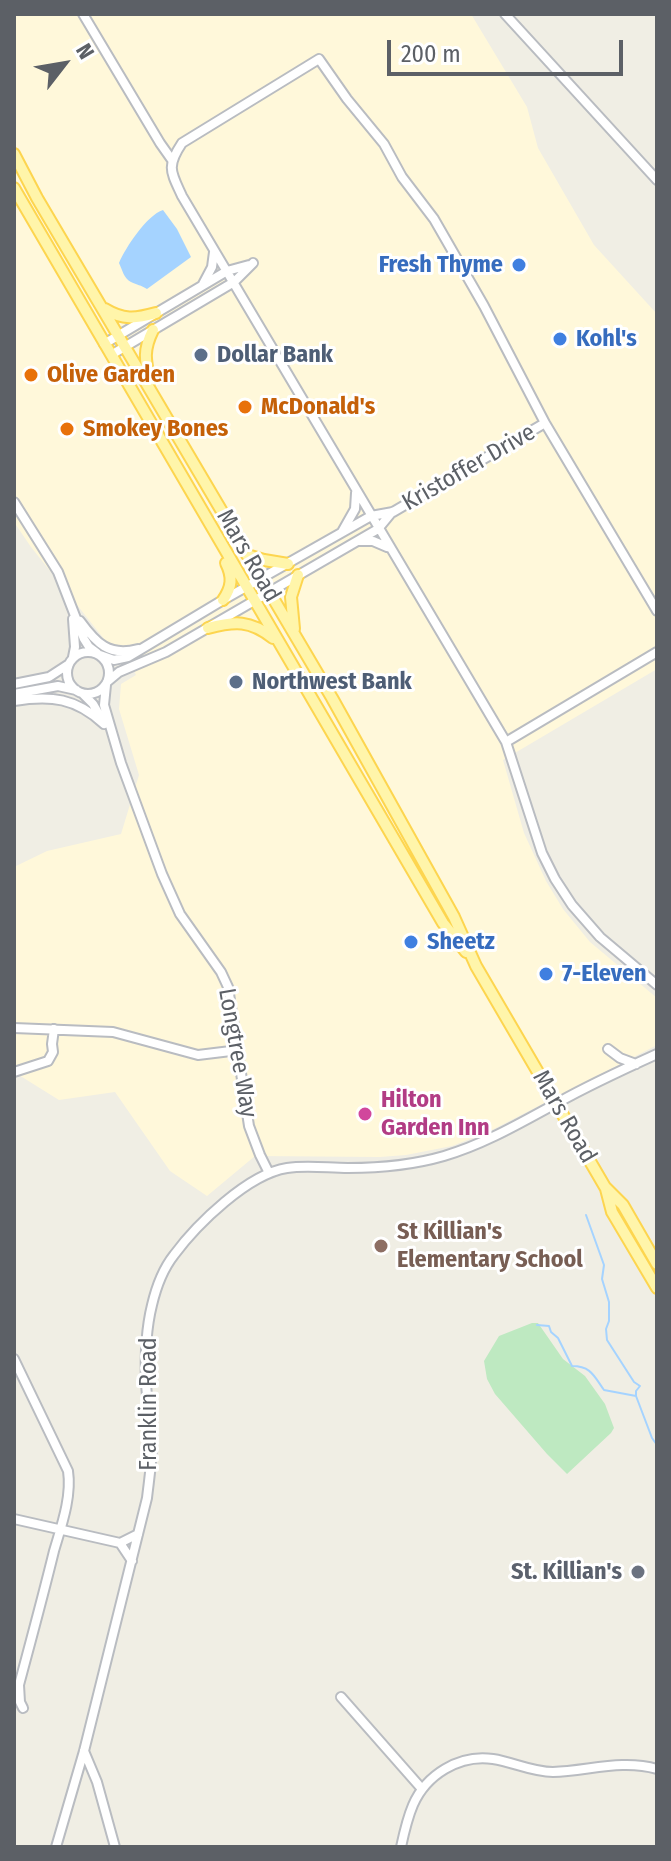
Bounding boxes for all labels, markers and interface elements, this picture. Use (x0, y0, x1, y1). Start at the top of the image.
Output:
north arrow (24, 24, 104, 104)
scale bar (391, 24, 627, 74)
text: N (70, 39, 100, 64)
text: 200 m (401, 40, 461, 68)
place label: Fresh Thyme (379, 251, 503, 279)
marker: Fresh Thyme (510, 256, 528, 274)
place label: Kohl's (576, 325, 637, 353)
marker: Kohl's (551, 330, 569, 348)
place label: Dollar Bank (217, 341, 333, 369)
marker: Dollar Bank (192, 346, 210, 364)
place label: Olive Garden (47, 361, 175, 389)
marker: Olive Garden (22, 366, 40, 384)
place label: McDonald's (261, 393, 375, 421)
marker: McDonald's (236, 398, 254, 416)
place label: Smokey Bones (83, 415, 228, 443)
street label: Kristoffer Drive (397, 418, 541, 518)
marker: Smokey Bones (58, 420, 76, 438)
street label: Mars Road (210, 504, 286, 608)
place label: Northwest Bank (252, 668, 412, 696)
marker: Northwest Bank (227, 673, 245, 691)
place label: Sheetz (427, 928, 495, 956)
marker: Sheetz (402, 933, 420, 951)
place label: 7-Eleven (562, 960, 647, 988)
marker: 7-Eleven (537, 965, 555, 983)
street label: Longtree Way (211, 986, 263, 1120)
street label: Mars Road (526, 1065, 602, 1169)
place label: Hilton Garden Inn (381, 1086, 490, 1142)
marker: Hilton Garden Inn (356, 1105, 374, 1123)
place label: St Killian's Elementary School (397, 1218, 583, 1274)
marker: St Killian's Elementary School (372, 1237, 390, 1255)
street label: Franklin Road (135, 1337, 163, 1471)
place label: St. Killian's (511, 1558, 622, 1586)
marker: St. Killian's (629, 1563, 647, 1581)

